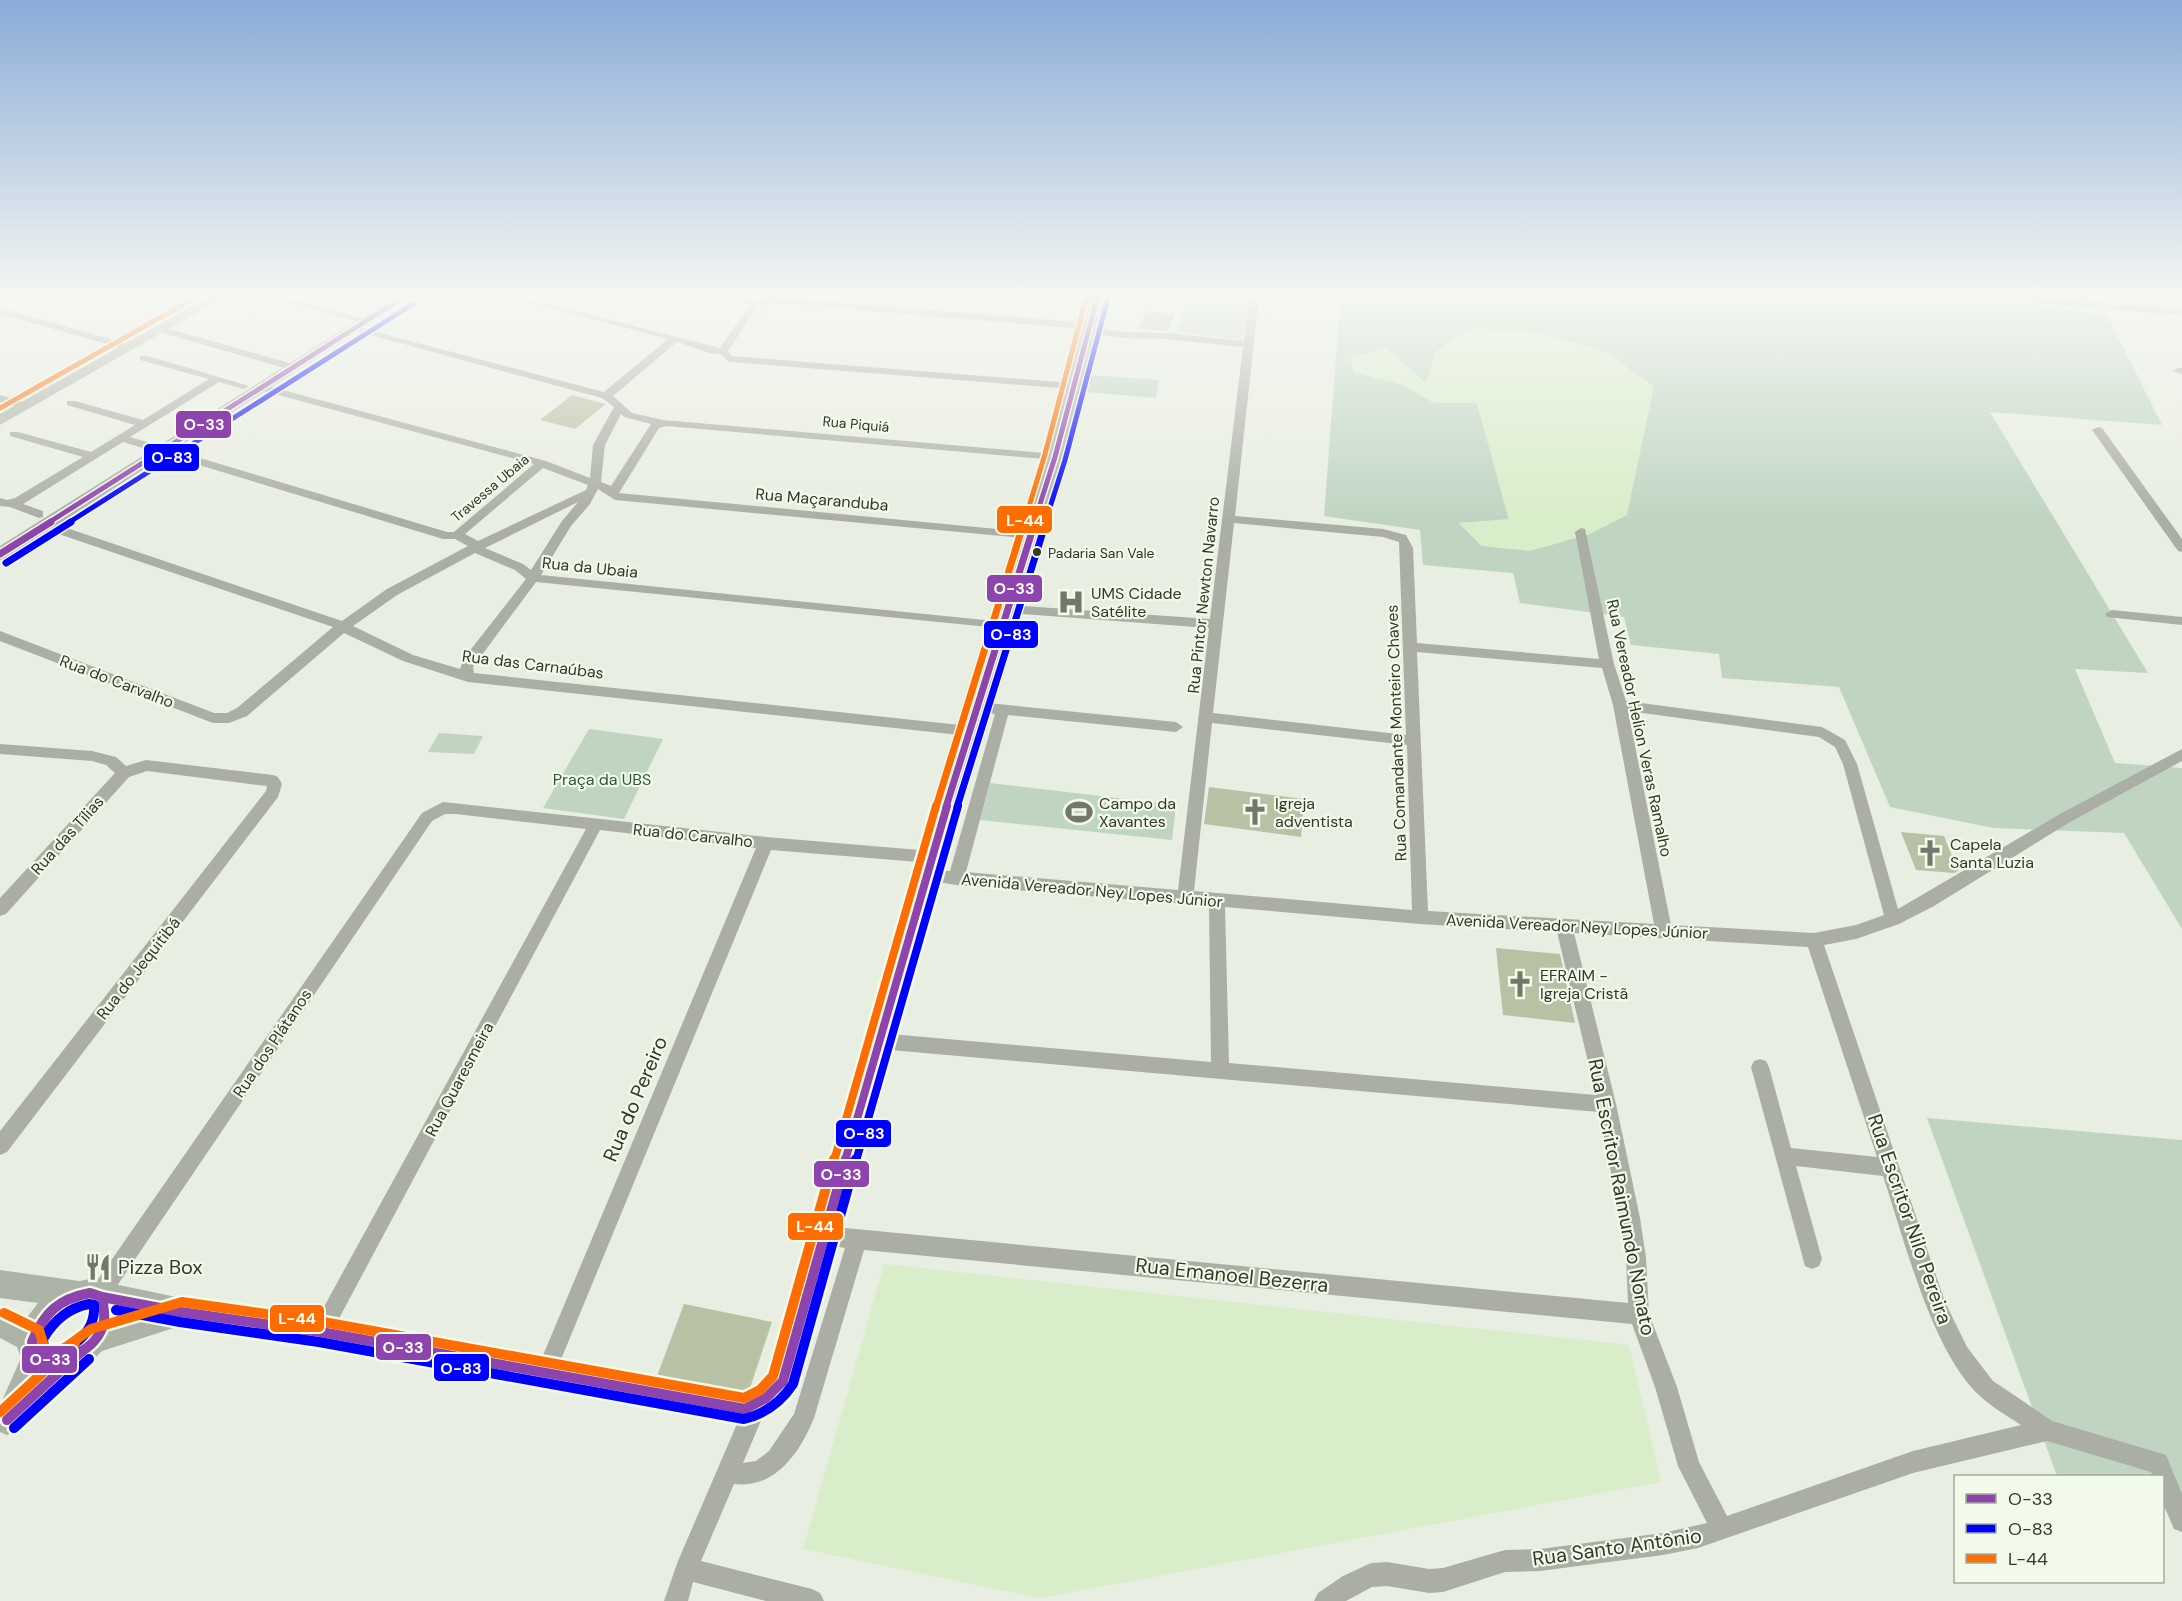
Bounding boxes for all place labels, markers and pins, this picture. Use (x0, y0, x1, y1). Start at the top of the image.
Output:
place label: Padaria San Vale (1048, 544, 1155, 562)
marker: Padaria San Vale (1031, 546, 1043, 558)
place label: UMS Cidade Satélite (1091, 583, 1182, 622)
hospital icon: UMS Cidade Satélite (1056, 587, 1086, 617)
place label: Campo da Xavantes (1099, 793, 1176, 832)
place label: Igreja adventista (1275, 793, 1353, 832)
sports icon: Campo da Xavantes (1064, 797, 1094, 827)
church icon: Igreja adventista (1240, 797, 1270, 827)
place label: Capela Santa Luzia (1950, 834, 2034, 873)
church icon: Capela Santa Luzia (1915, 838, 1945, 868)
place label: EFRAIM - Igreja Cristã (1540, 965, 1628, 1004)
church icon: EFRAIM - Igreja Cristã (1505, 969, 1535, 999)
restaurant icon: Pizza Box (83, 1252, 113, 1282)
place label: Pizza Box (118, 1254, 202, 1280)

